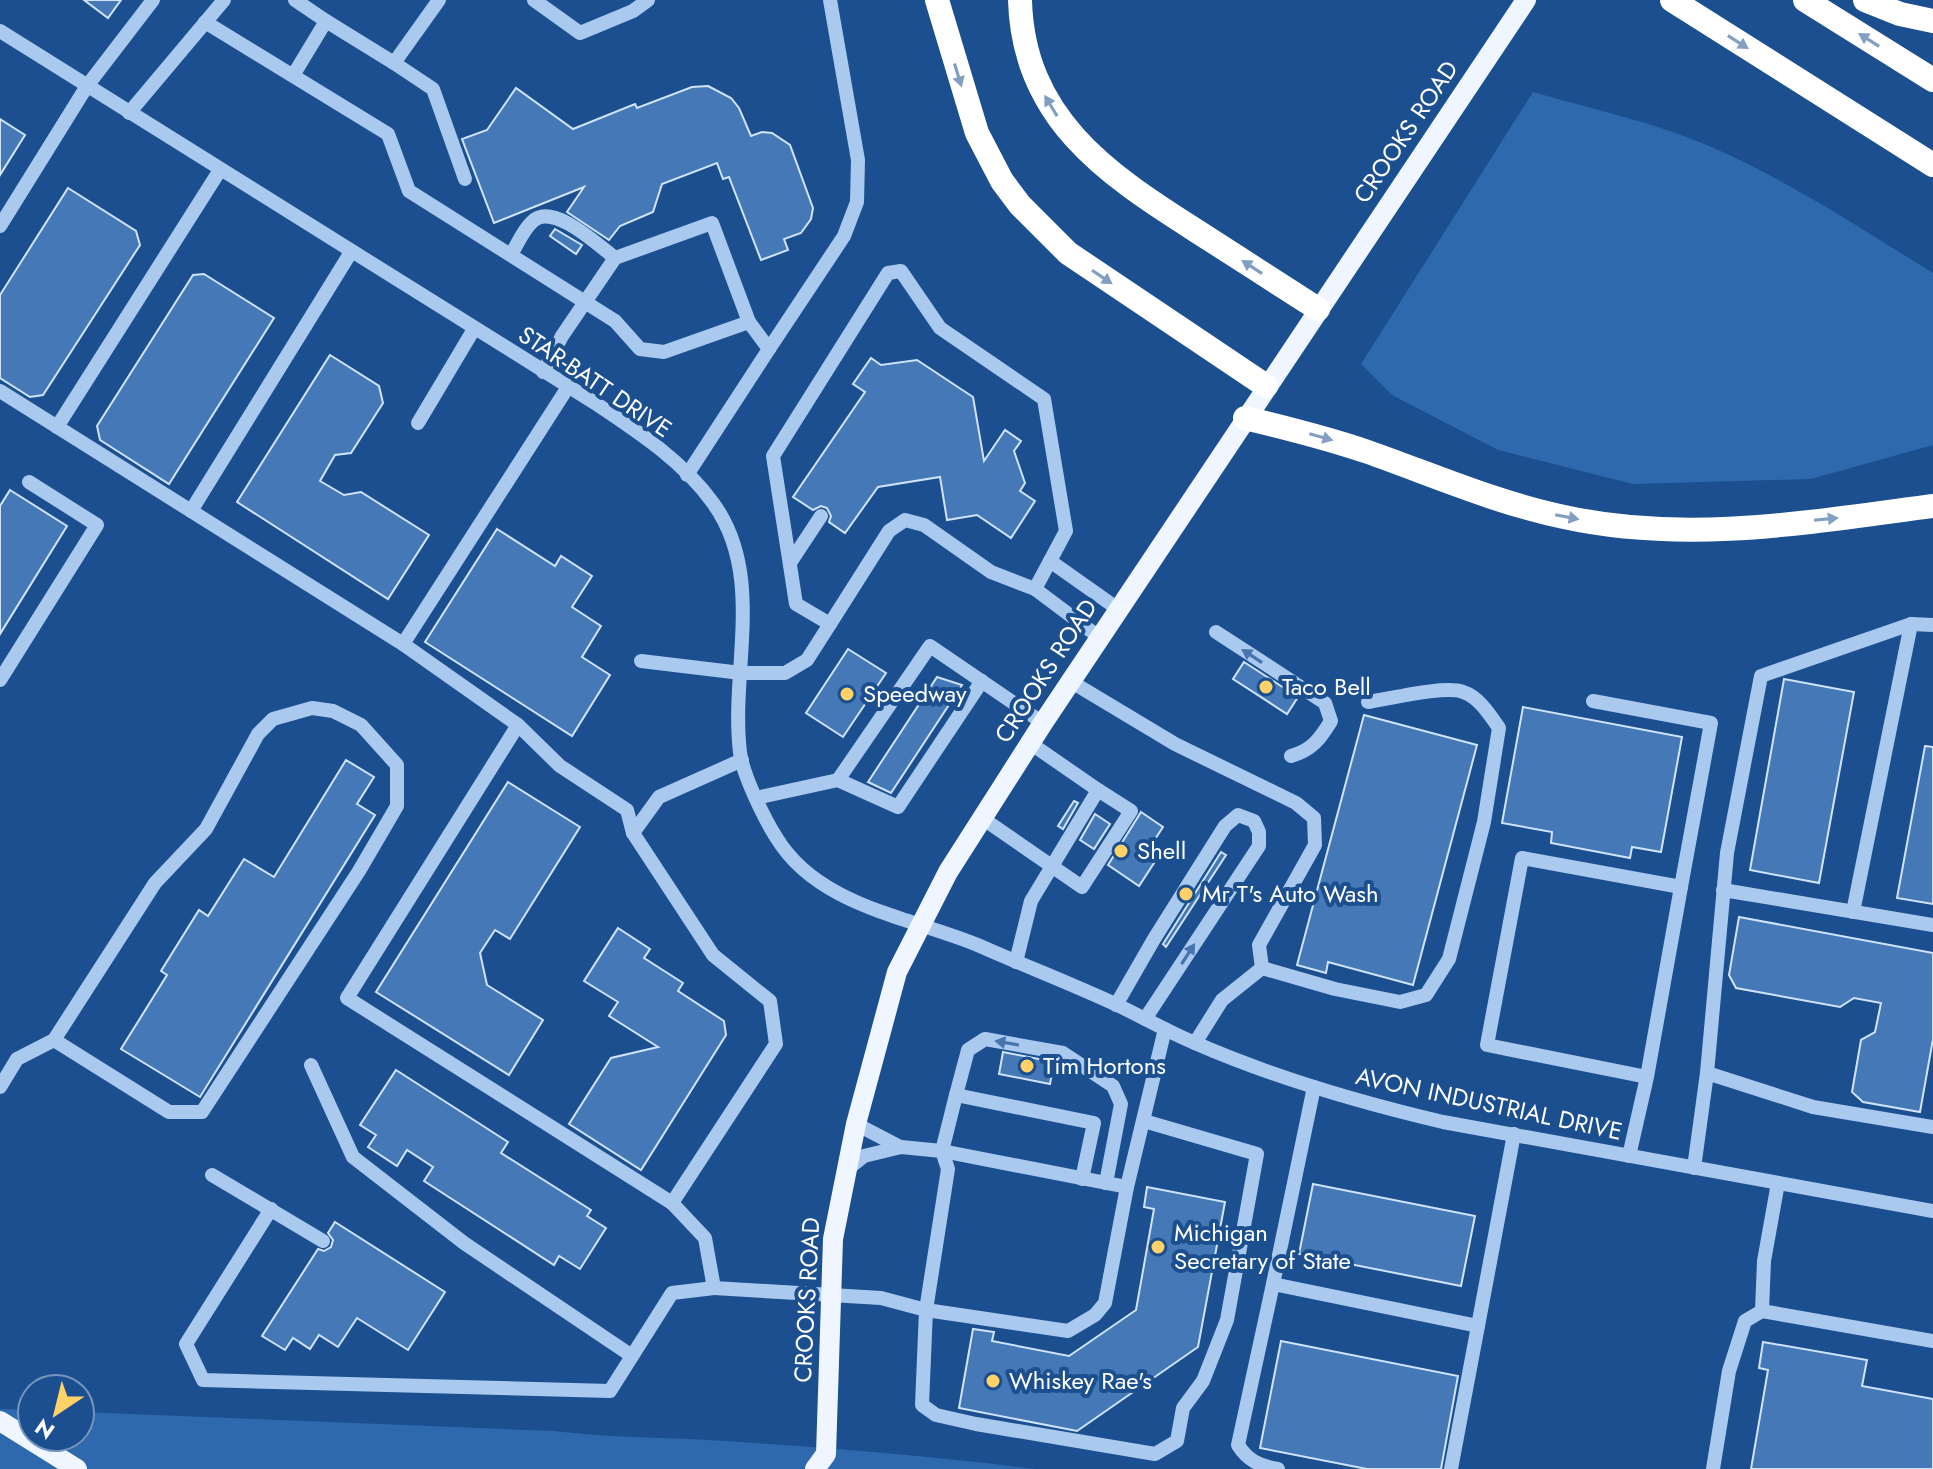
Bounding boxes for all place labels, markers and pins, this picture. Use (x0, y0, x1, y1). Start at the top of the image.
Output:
place label: Taco Bell (1282, 669, 1371, 704)
place label: Speedway (863, 676, 967, 711)
marker: Taco Bell (1257, 678, 1275, 696)
marker: Speedway (838, 685, 856, 703)
place label: Shell (1137, 833, 1186, 868)
marker: Shell (1112, 842, 1130, 860)
place label: Mr T's Auto Wash (1202, 876, 1379, 911)
marker: Mr T's Auto Wash (1177, 885, 1195, 903)
place label: Tim Hortons (1043, 1048, 1166, 1083)
marker: Tim Hortons (1018, 1057, 1036, 1075)
place label: Michigan Secretary of State (1174, 1215, 1351, 1278)
marker: Michigan Secretary of State (1149, 1238, 1167, 1256)
place label: Whiskey Rae's (1009, 1363, 1152, 1398)
marker: Whiskey Rae's (984, 1372, 1002, 1390)

